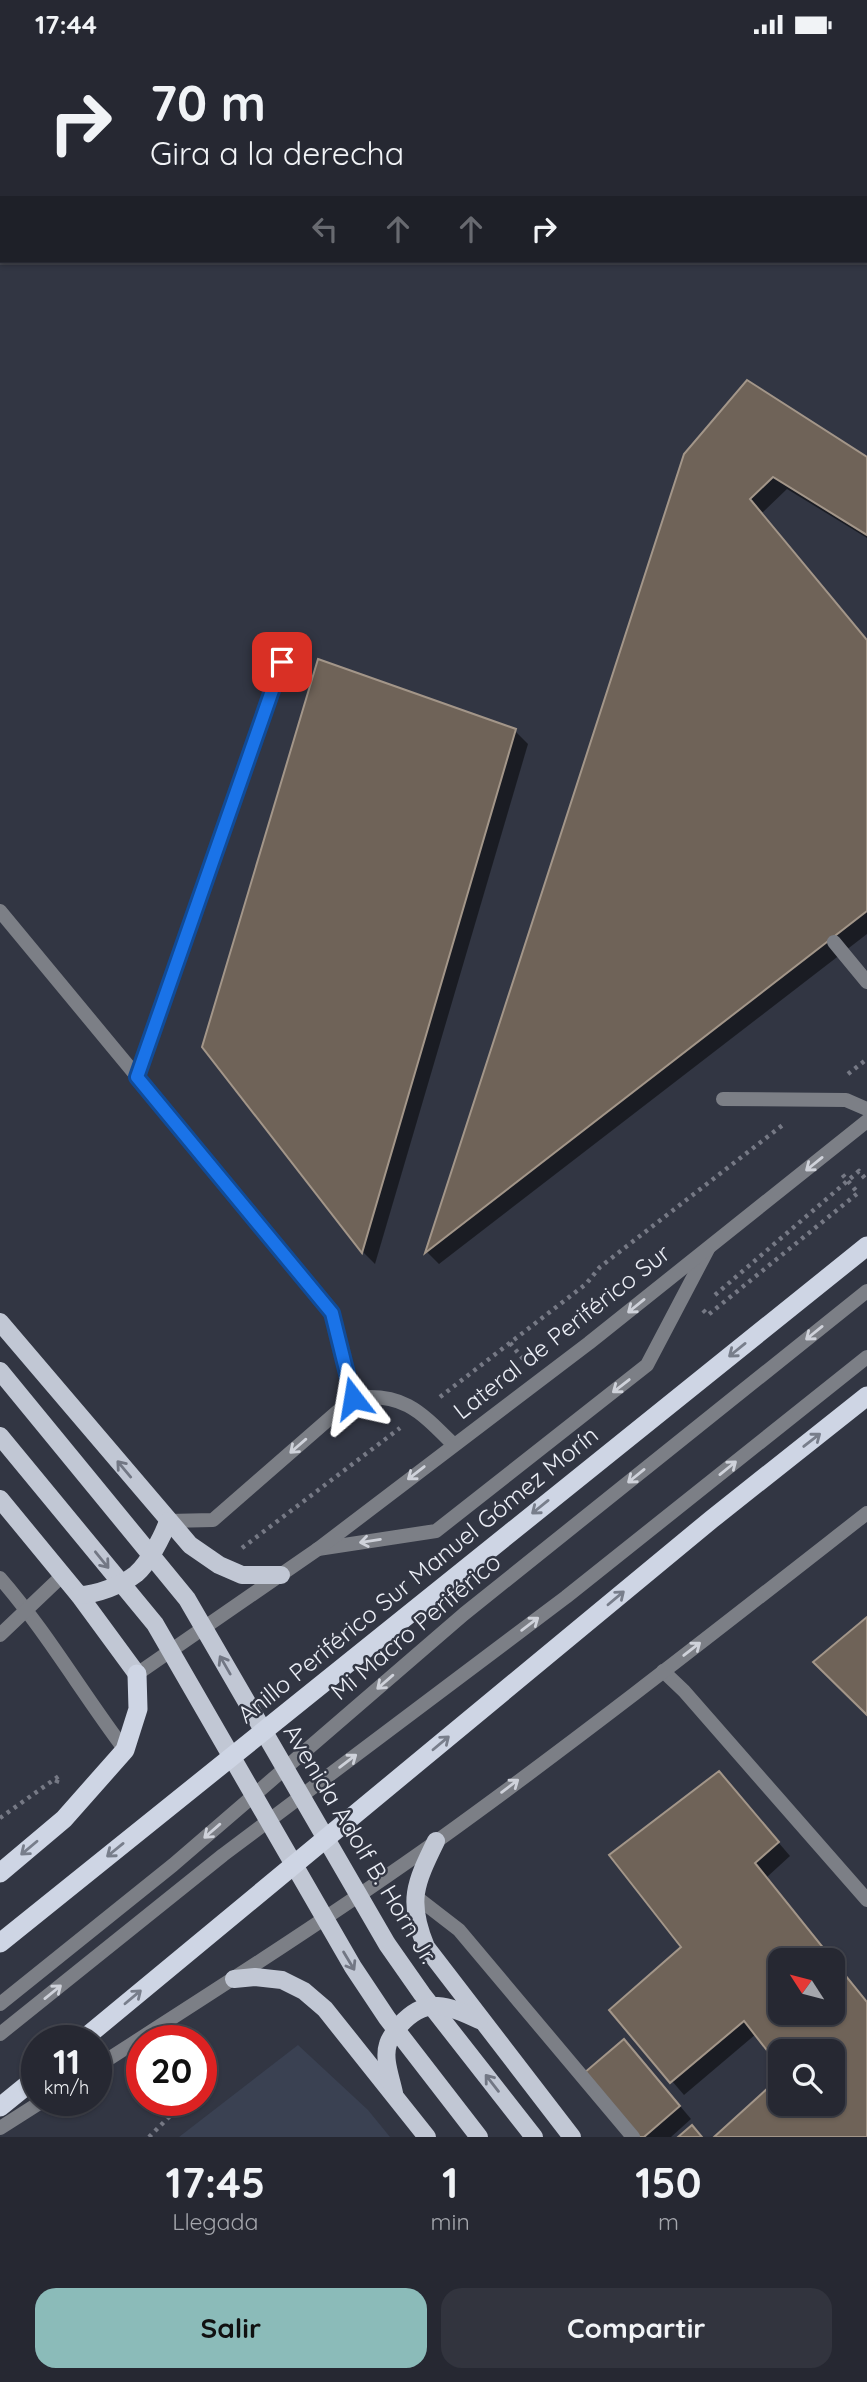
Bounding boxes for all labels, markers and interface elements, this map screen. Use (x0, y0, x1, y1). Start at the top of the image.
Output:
text: 17:44 (35, 8, 97, 41)
text: 70 m (150, 72, 266, 133)
icon: right (35, 77, 126, 168)
text: Gira a la derecha (150, 133, 404, 173)
icon: left (306, 210, 344, 248)
icon: ahead (379, 210, 417, 248)
icon: ahead (452, 210, 490, 248)
icon: right (525, 210, 563, 248)
pin (252, 632, 312, 692)
icon: arrive (263, 643, 301, 681)
one-way arrow (805, 1156, 823, 1171)
street label: Lateral de Periférico Sur (447, 1237, 676, 1425)
one-way arrow (628, 1298, 646, 1313)
one-way arrow (805, 1326, 823, 1341)
one-way arrow (728, 1342, 747, 1357)
position arrow (316, 1361, 390, 1435)
one-way arrow (612, 1378, 630, 1393)
street label: Anillo Periférico Sur Manuel Gómez Morín (231, 1419, 604, 1729)
one-way arrow (803, 1432, 821, 1447)
one-way arrow (289, 1438, 307, 1454)
one-way arrow (116, 1460, 132, 1478)
one-way arrow (718, 1460, 736, 1476)
one-way arrow (407, 1466, 426, 1481)
one-way arrow (628, 1468, 646, 1483)
one-way arrow (531, 1499, 549, 1514)
one-way arrow (359, 1534, 382, 1547)
street label: Mi Macro Periférico (324, 1546, 506, 1706)
one-way arrow (94, 1550, 109, 1568)
one-way arrow (607, 1590, 625, 1606)
one-way arrow (520, 1617, 539, 1632)
one-way arrow (683, 1641, 701, 1656)
one-way arrow (218, 1655, 231, 1676)
one-way arrow (376, 1674, 394, 1690)
street label: Avenida Adolf B. Horn Jr. (278, 1718, 444, 1969)
one-way arrow (431, 1735, 449, 1751)
one-way arrow (338, 1754, 357, 1768)
one-way arrow (501, 1778, 519, 1793)
one-way arrow (204, 1823, 222, 1839)
one-way arrow (21, 1840, 39, 1856)
one-way arrow (106, 1842, 125, 1857)
north arrow (768, 1948, 845, 2025)
map controls (768, 1948, 845, 2116)
one-way arrow (343, 1950, 357, 1970)
one-way arrow (44, 1984, 62, 1999)
one-way arrow (124, 1989, 142, 2005)
speed limit sign: 20 (126, 2025, 217, 2116)
text: 11 (53, 2039, 80, 2083)
button: search (768, 2039, 845, 2116)
one-way arrow (484, 2075, 499, 2093)
text: km/h (44, 2076, 89, 2099)
text: 17:45 (165, 2156, 265, 2209)
text: 1 (442, 2156, 458, 2209)
text: 150 (635, 2156, 702, 2209)
text: Llegada (172, 2207, 258, 2236)
text: min (431, 2207, 470, 2236)
text: m (658, 2207, 679, 2236)
button: Salir (35, 2288, 427, 2368)
button: Compartir (441, 2288, 832, 2368)

